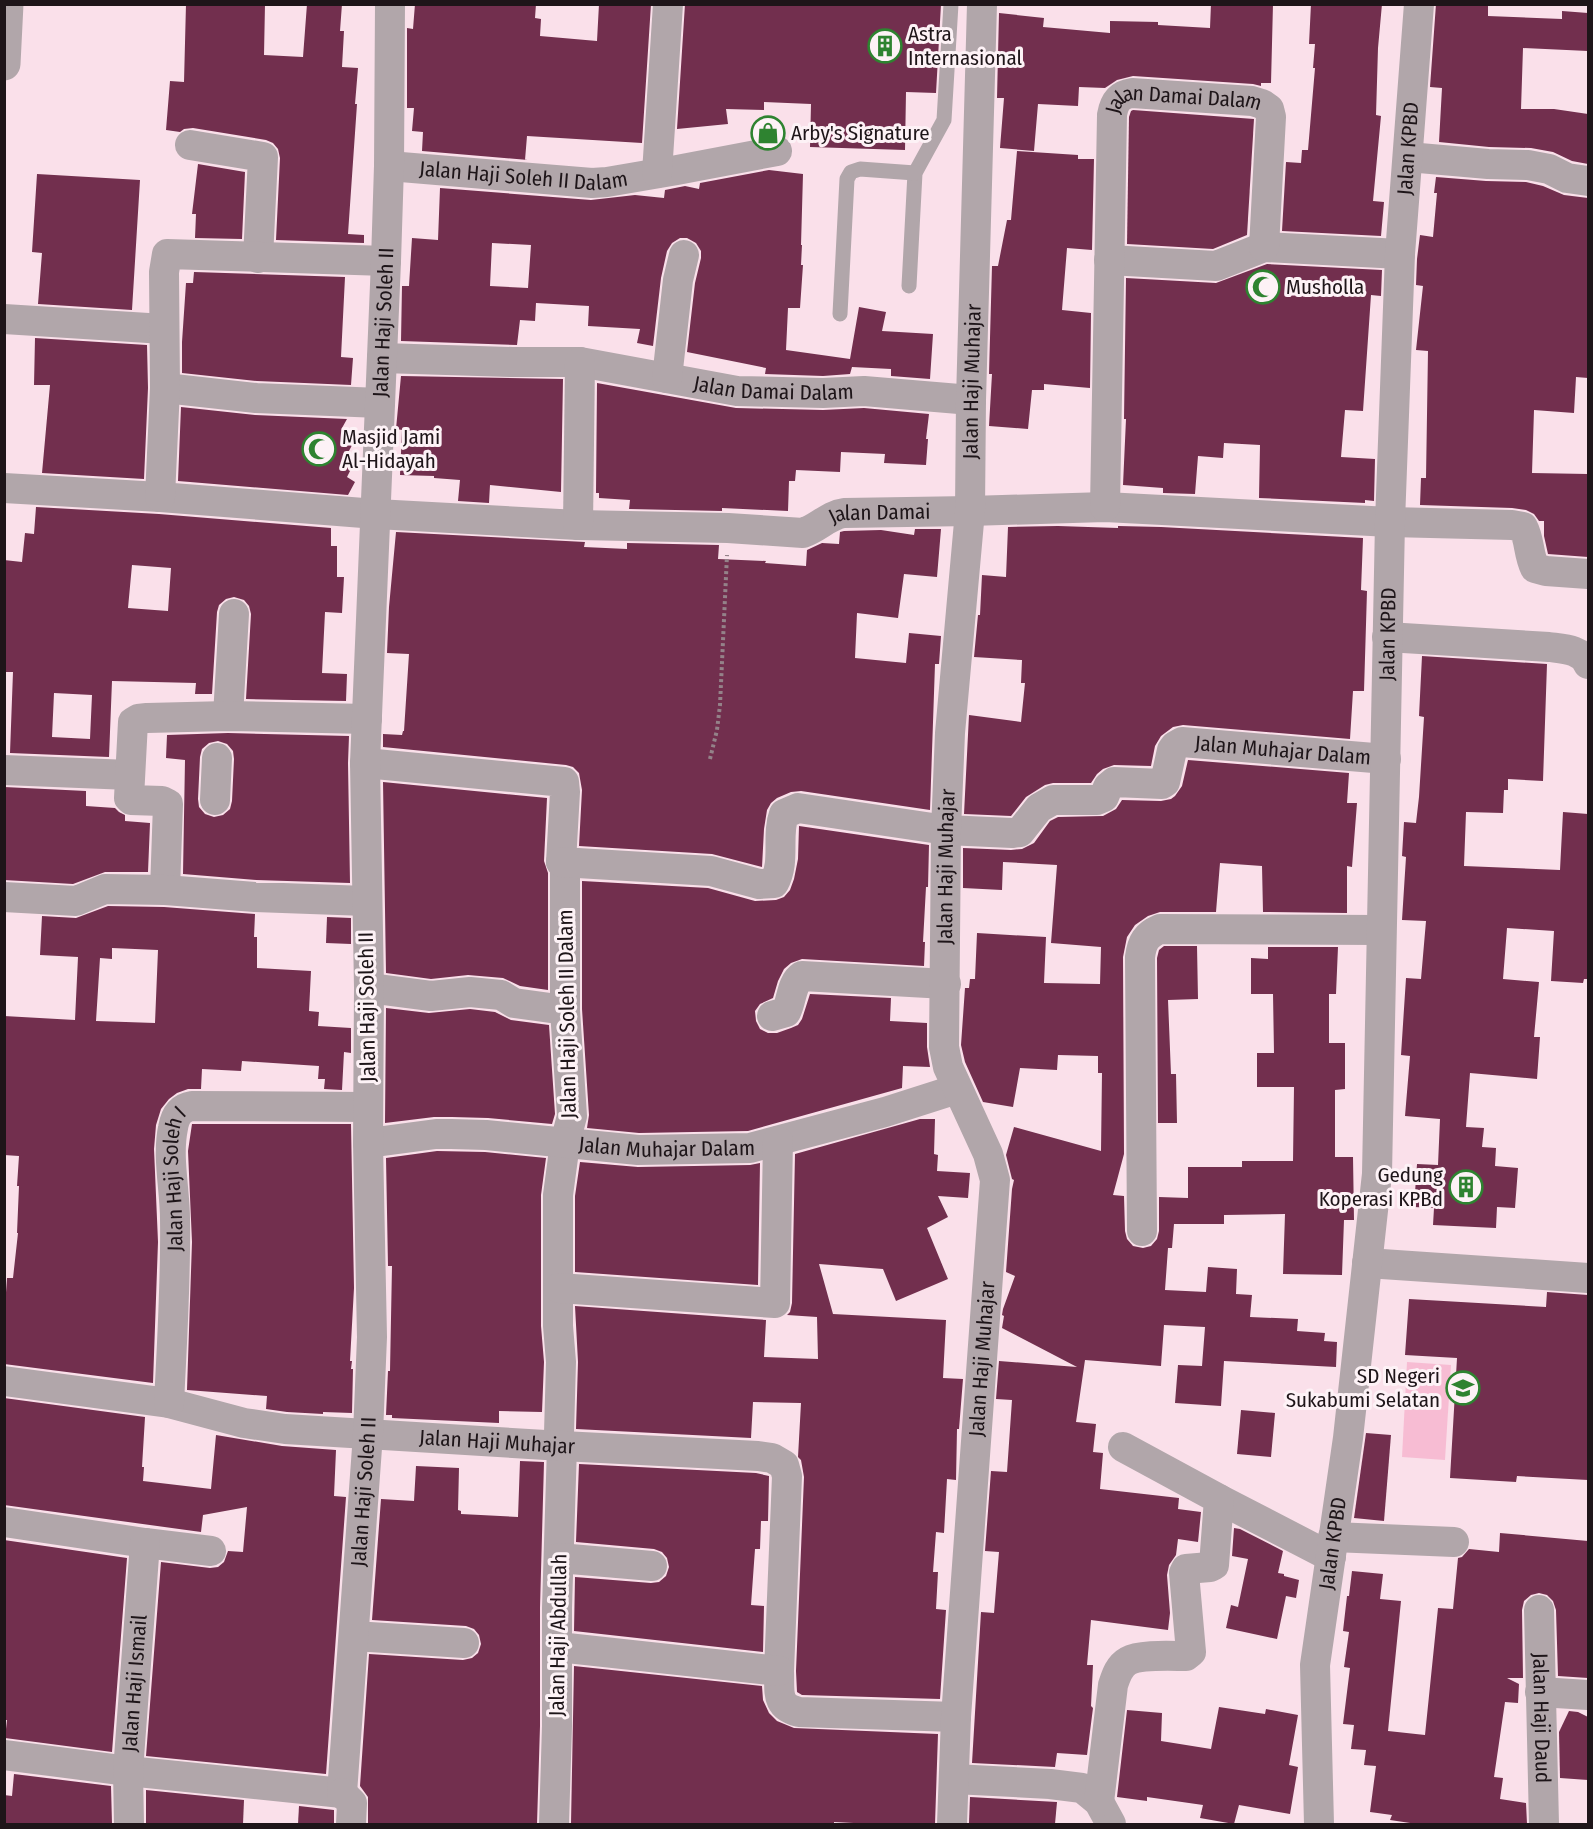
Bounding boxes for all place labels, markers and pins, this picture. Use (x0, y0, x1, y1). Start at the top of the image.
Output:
place label: Astra Internasional (908, 21, 1022, 71)
building icon: Astra Internasional (867, 28, 903, 64)
shop icon: Arby's Signature (750, 115, 786, 151)
place label: Arby's Signature (791, 120, 930, 146)
mosque icon: Musholla (1245, 269, 1281, 305)
place label: Musholla (1286, 274, 1364, 300)
place label: Masjid Jami Al-Hidayah (342, 424, 440, 474)
mosque icon: Masjid Jami Al-Hidayah (301, 431, 337, 467)
place label: Gedung Koperasi KPBd (1319, 1162, 1443, 1212)
building icon: Gedung Koperasi KPBd (1448, 1169, 1484, 1205)
place label: SD Negeri Sukabumi Selatan (1286, 1363, 1440, 1413)
school or university icon: SD Negeri Sukabumi Selatan (1445, 1370, 1481, 1406)

